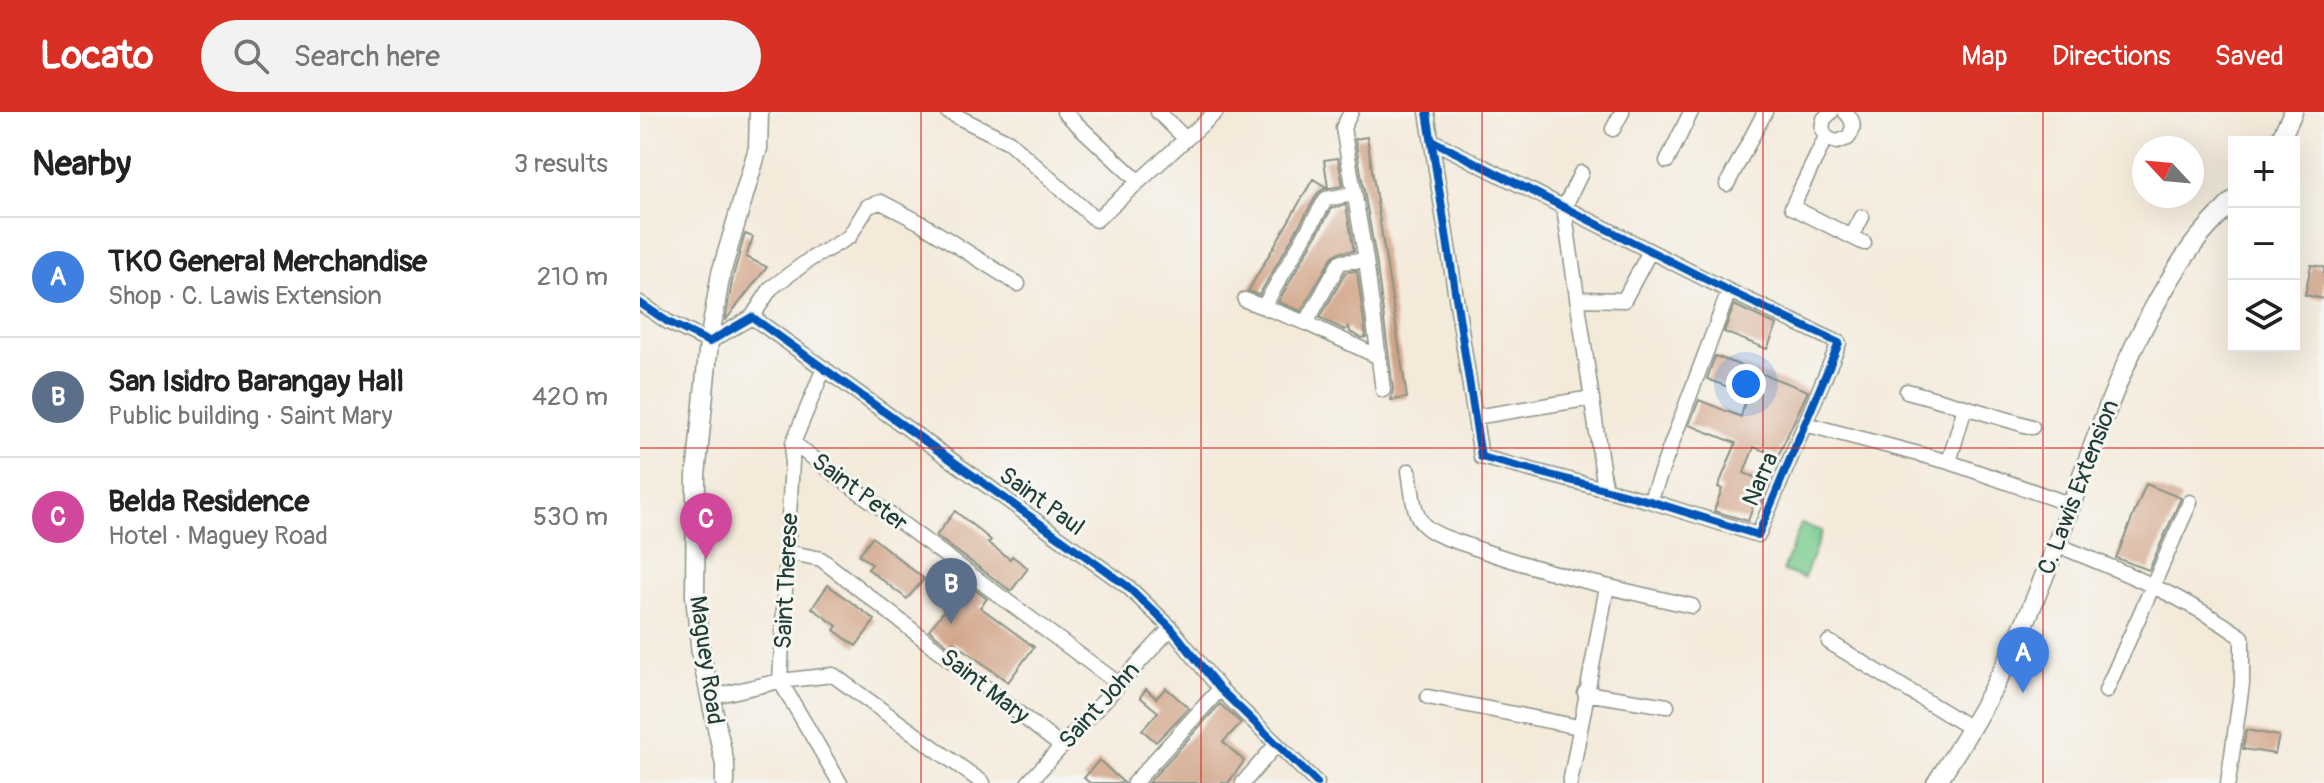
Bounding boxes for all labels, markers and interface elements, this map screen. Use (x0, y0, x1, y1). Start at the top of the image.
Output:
search box (201, 20, 761, 92)
text: Locato (40, 32, 153, 80)
icon: search (229, 34, 273, 78)
text: Search here (293, 38, 440, 75)
text: Map (1961, 39, 2008, 74)
text: Directions (2052, 39, 2171, 74)
text: Saved (2215, 39, 2284, 74)
north arrow (2132, 136, 2204, 208)
map controls (2228, 136, 2300, 352)
button: + (2228, 136, 2300, 208)
text: Nearby (32, 143, 131, 186)
text: 3 results (514, 148, 608, 180)
button: − (2228, 208, 2300, 280)
text: TKO General Merchandise (108, 243, 427, 280)
text: A (50, 261, 66, 293)
text: 210 m (537, 261, 608, 293)
text: Shop · C. Lawis Extension (108, 280, 382, 312)
button: layers (2228, 280, 2300, 352)
text: San Isidro Barangay Hall (108, 363, 404, 400)
your location (1726, 364, 1766, 404)
text: B (51, 381, 65, 413)
text: 420 m (532, 381, 608, 413)
street label: C. Lawis Extension (2032, 396, 2125, 579)
text: Public building · Saint Mary (108, 400, 393, 432)
street label: Saint Peter (806, 447, 914, 538)
street label: Narra (1736, 448, 1785, 510)
street label: Saint Paul (993, 461, 1090, 542)
text: Belda Residence (108, 483, 309, 520)
pin: C (680, 493, 732, 559)
text: C (50, 501, 66, 533)
text: 530 m (533, 501, 608, 533)
street label: Saint Therese (768, 512, 805, 650)
text: Hotel · Maguey Road (108, 520, 328, 552)
pin: B (925, 558, 977, 624)
street label: Maguey Road (683, 594, 730, 726)
pin: A (1997, 627, 2049, 693)
street label: Saint Mary (935, 643, 1035, 730)
street label: Saint John (1053, 656, 1146, 755)

